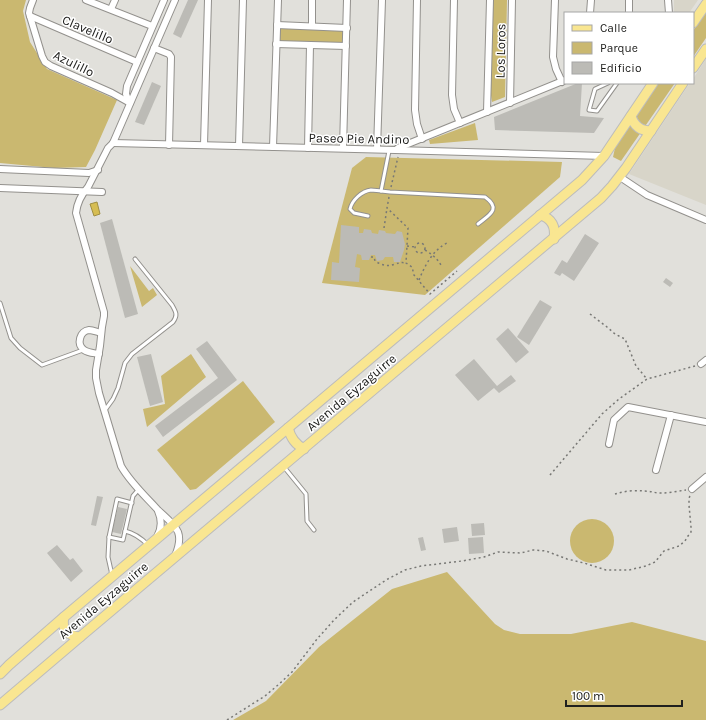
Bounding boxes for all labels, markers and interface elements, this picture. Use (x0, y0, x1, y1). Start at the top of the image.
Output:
street label: Clavelillo (60, 12, 116, 47)
legend (564, 12, 694, 84)
text: Calle (600, 21, 627, 35)
street label: Los Loros (493, 23, 508, 79)
text: Parque (600, 41, 638, 55)
street label: Azulillo (51, 47, 97, 80)
text: Edificio (600, 61, 641, 75)
street label: Paseo Pie Andino (309, 130, 409, 147)
street label: Avenida Eyzaguirre (304, 350, 399, 434)
street label: Avenida Eyzaguirre (56, 558, 151, 642)
scale bar (566, 682, 682, 708)
text: 100 m (572, 689, 604, 703)

